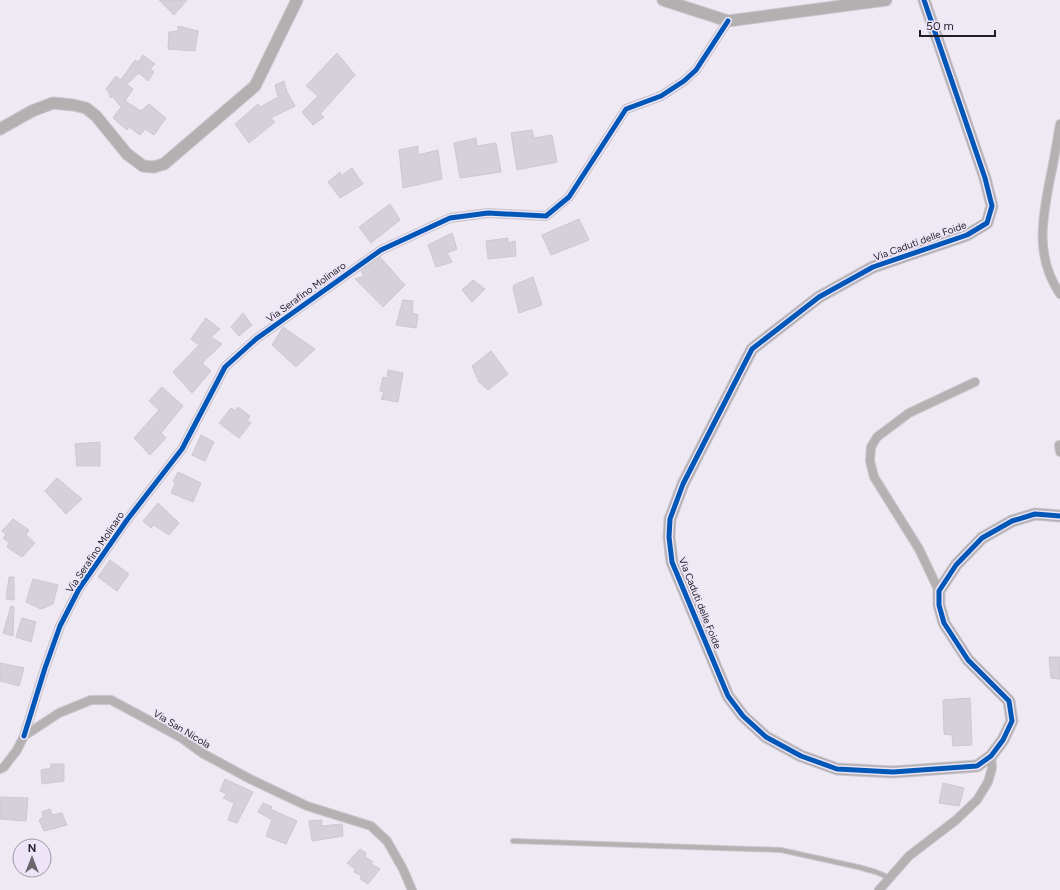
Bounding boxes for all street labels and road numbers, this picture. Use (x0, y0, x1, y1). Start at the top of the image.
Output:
street label: Via Caduti delle Foide (872, 218, 969, 264)
street label: Via Serafino Molinaro (264, 259, 349, 325)
street label: Via Serafino Molinaro (63, 509, 127, 595)
street label: Via Caduti delle Foide (676, 555, 725, 651)
street label: Via San Nicola (151, 707, 213, 751)

